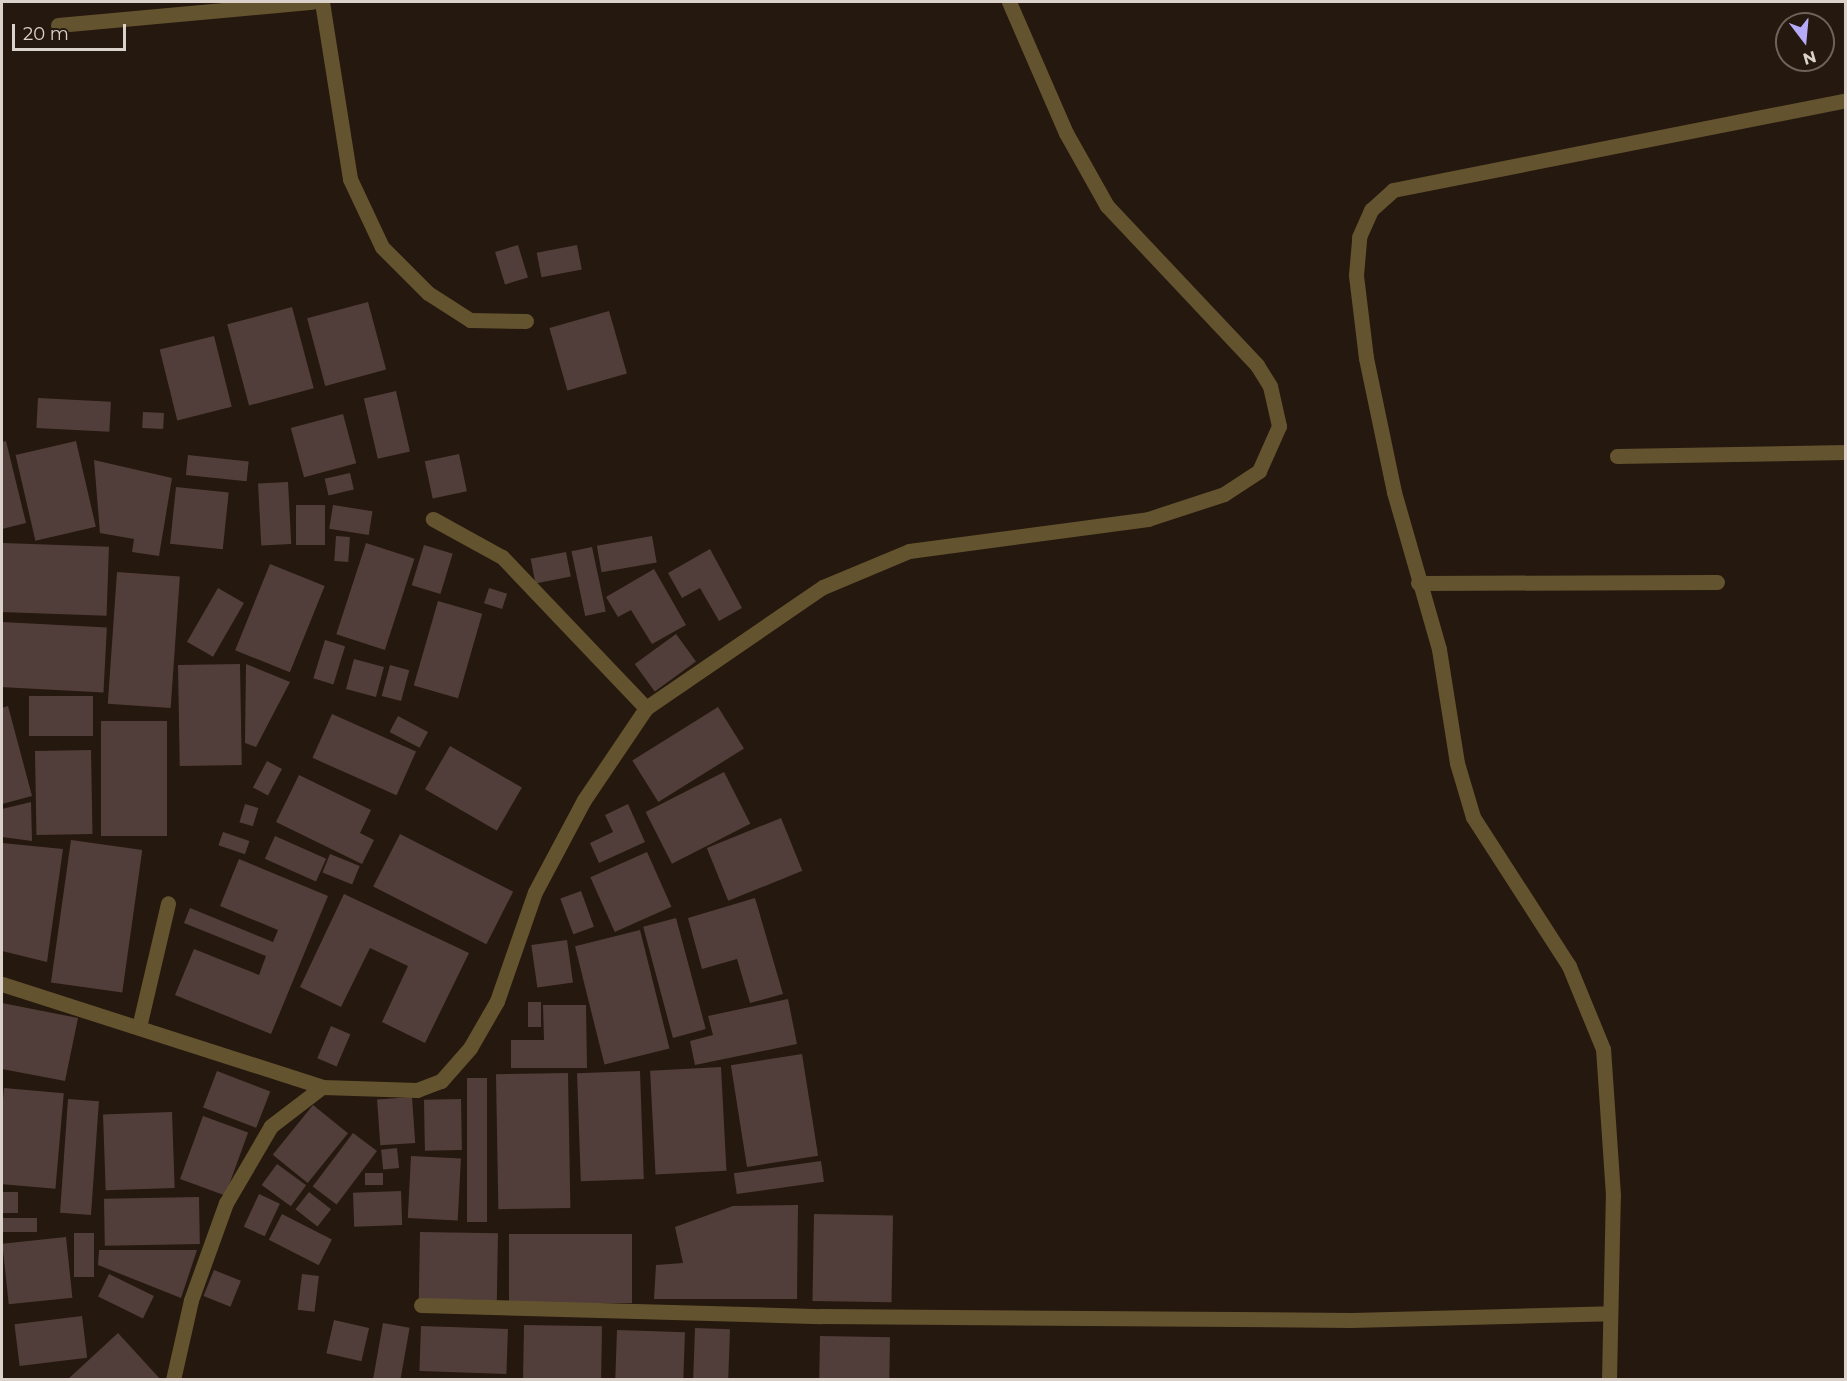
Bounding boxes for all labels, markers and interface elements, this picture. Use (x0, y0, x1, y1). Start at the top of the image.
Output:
scale bar (15, 12, 129, 50)
north arrow (1775, 12, 1835, 72)
text: 20 m (23, 23, 69, 45)
text: N (1801, 47, 1818, 69)

